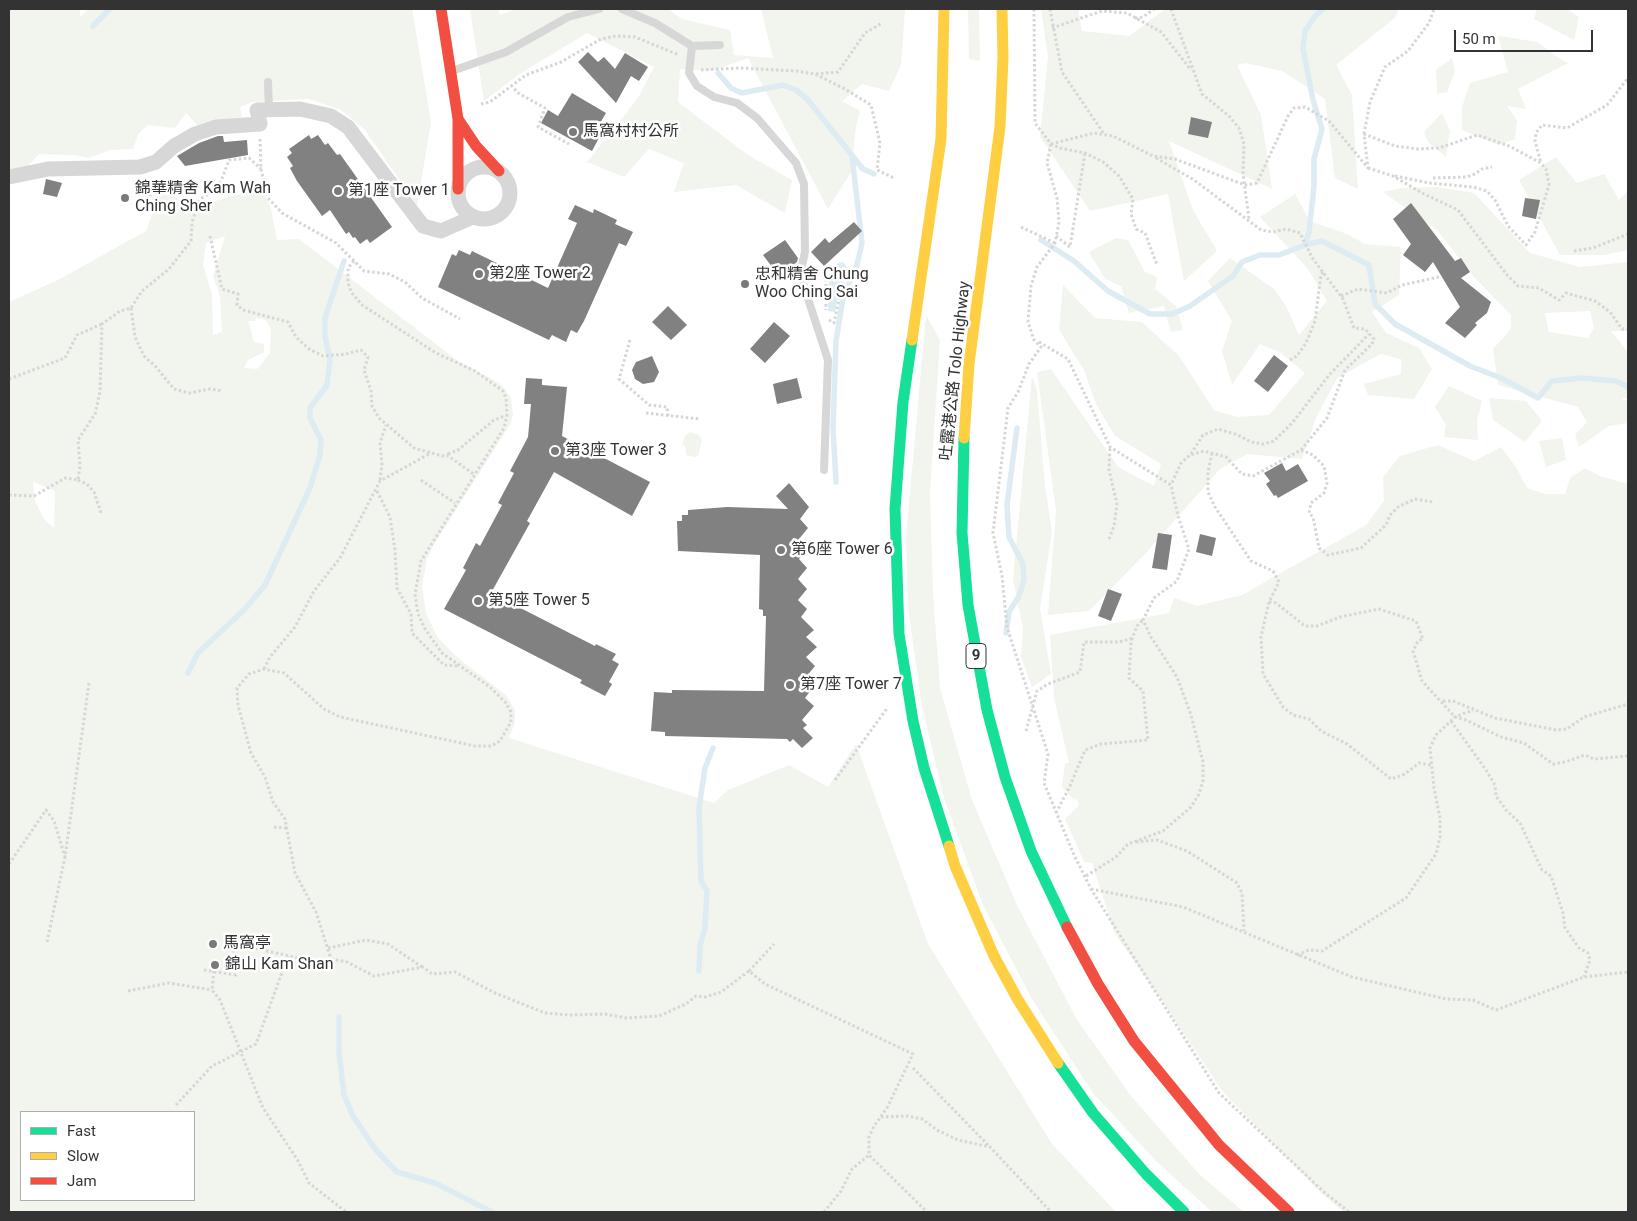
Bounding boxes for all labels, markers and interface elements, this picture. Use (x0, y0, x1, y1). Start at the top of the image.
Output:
scale bar (1457, 20, 1596, 52)
text: 50 m (1462, 30, 1496, 48)
place label: 馬窩村村公所 (583, 122, 679, 142)
marker: 馬窩村村公所 (567, 126, 579, 138)
place label: 錦華精舍 Kam Wah Ching Sher (135, 179, 271, 217)
place label: 第1座 Tower 1 (348, 181, 450, 201)
marker: 第1座 Tower 1 (332, 185, 344, 197)
marker: 錦華精舍 Kam Wah Ching Sher (119, 192, 131, 204)
place label: 第2座 Tower 2 (489, 264, 591, 284)
place label: 忠和精舍 Chung Woo Ching Sai (755, 265, 869, 303)
marker: 第2座 Tower 2 (473, 268, 485, 280)
marker: 忠和精舍 Chung Woo Ching Sai (739, 278, 751, 290)
street label: 吐露港公路 Tolo Highway (937, 280, 975, 462)
place label: 第3座 Tower 3 (565, 441, 667, 461)
marker: 第3座 Tower 3 (549, 445, 561, 457)
place label: 第6座 Tower 6 (791, 540, 893, 560)
marker: 第6座 Tower 6 (775, 544, 787, 556)
place label: 第5座 Tower 5 (488, 591, 590, 611)
marker: 第5座 Tower 5 (472, 595, 484, 607)
road number: 9 (966, 644, 986, 668)
place label: 第7座 Tower 7 (800, 675, 902, 695)
marker: 第7座 Tower 7 (784, 679, 796, 691)
place label: 馬窩亭 (223, 934, 271, 954)
marker: 馬窩亭 (207, 938, 219, 950)
place label: 錦山 Kam Shan (225, 955, 334, 975)
marker: 錦山 Kam Shan (209, 959, 221, 971)
legend (20, 1111, 195, 1201)
text: Fast (67, 1122, 96, 1140)
text: Slow (67, 1147, 99, 1165)
text: Jam (67, 1172, 97, 1190)

